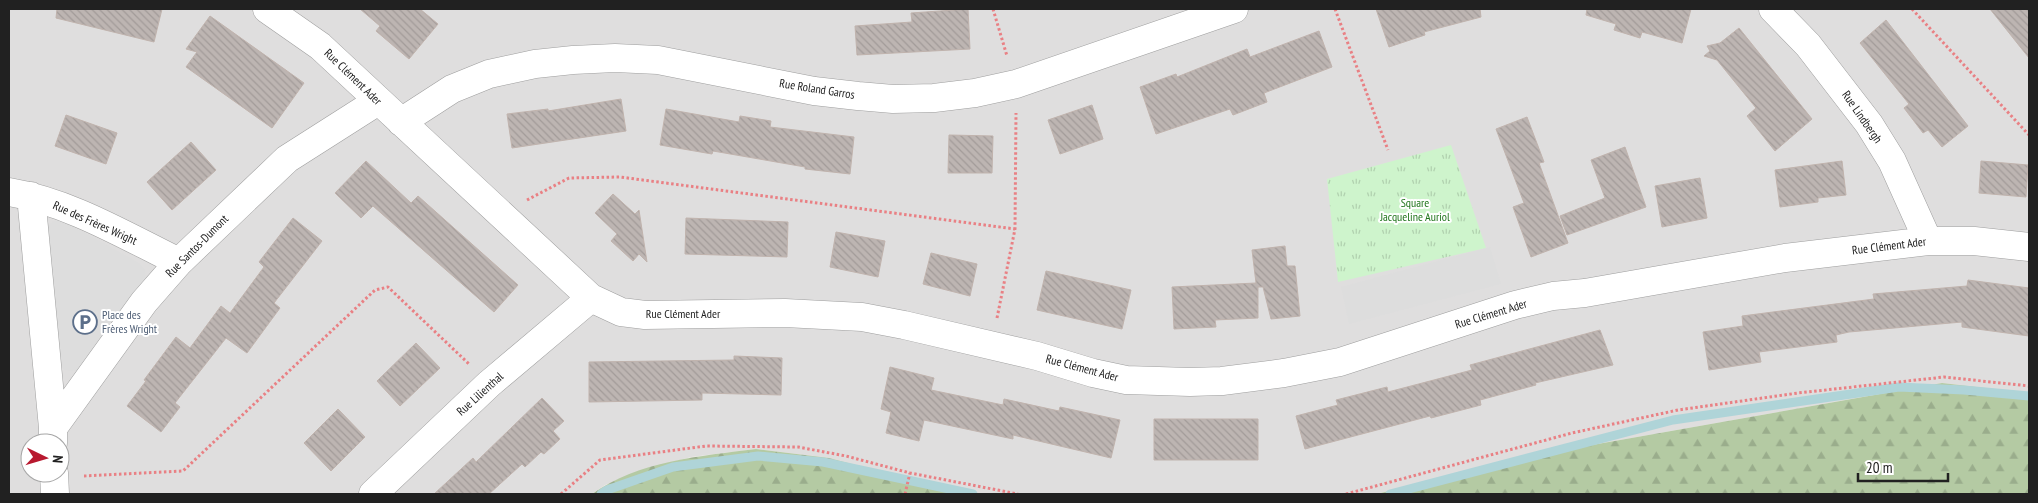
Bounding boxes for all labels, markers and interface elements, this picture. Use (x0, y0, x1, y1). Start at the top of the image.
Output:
street label: Rue Clément Ader (321, 45, 386, 108)
street label: Rue Roland Garros (778, 75, 856, 102)
street label: Rue Lindbergh (1839, 88, 1886, 146)
park label: Square Jacqueline Auriol (1379, 195, 1450, 224)
street label: Rue des Frères Wright (51, 197, 140, 248)
street label: Rue Santos-Dumont (162, 211, 232, 280)
street label: Rue Clément Ader (1851, 233, 1927, 257)
street label: Rue Clément Ader (1453, 295, 1529, 332)
street label: Rue Clément Ader (646, 306, 721, 321)
place label: Place des Frères Wright (102, 307, 158, 336)
parking icon: Place des Frères Wright (72, 309, 98, 335)
street label: Rue Clément Ader (1044, 351, 1121, 385)
street label: Rue Lilienthal (453, 369, 506, 419)
north arrow (20, 433, 70, 483)
scale bar (1858, 450, 1948, 482)
text: N (49, 455, 67, 464)
text: 20 m (1866, 458, 1892, 477)

